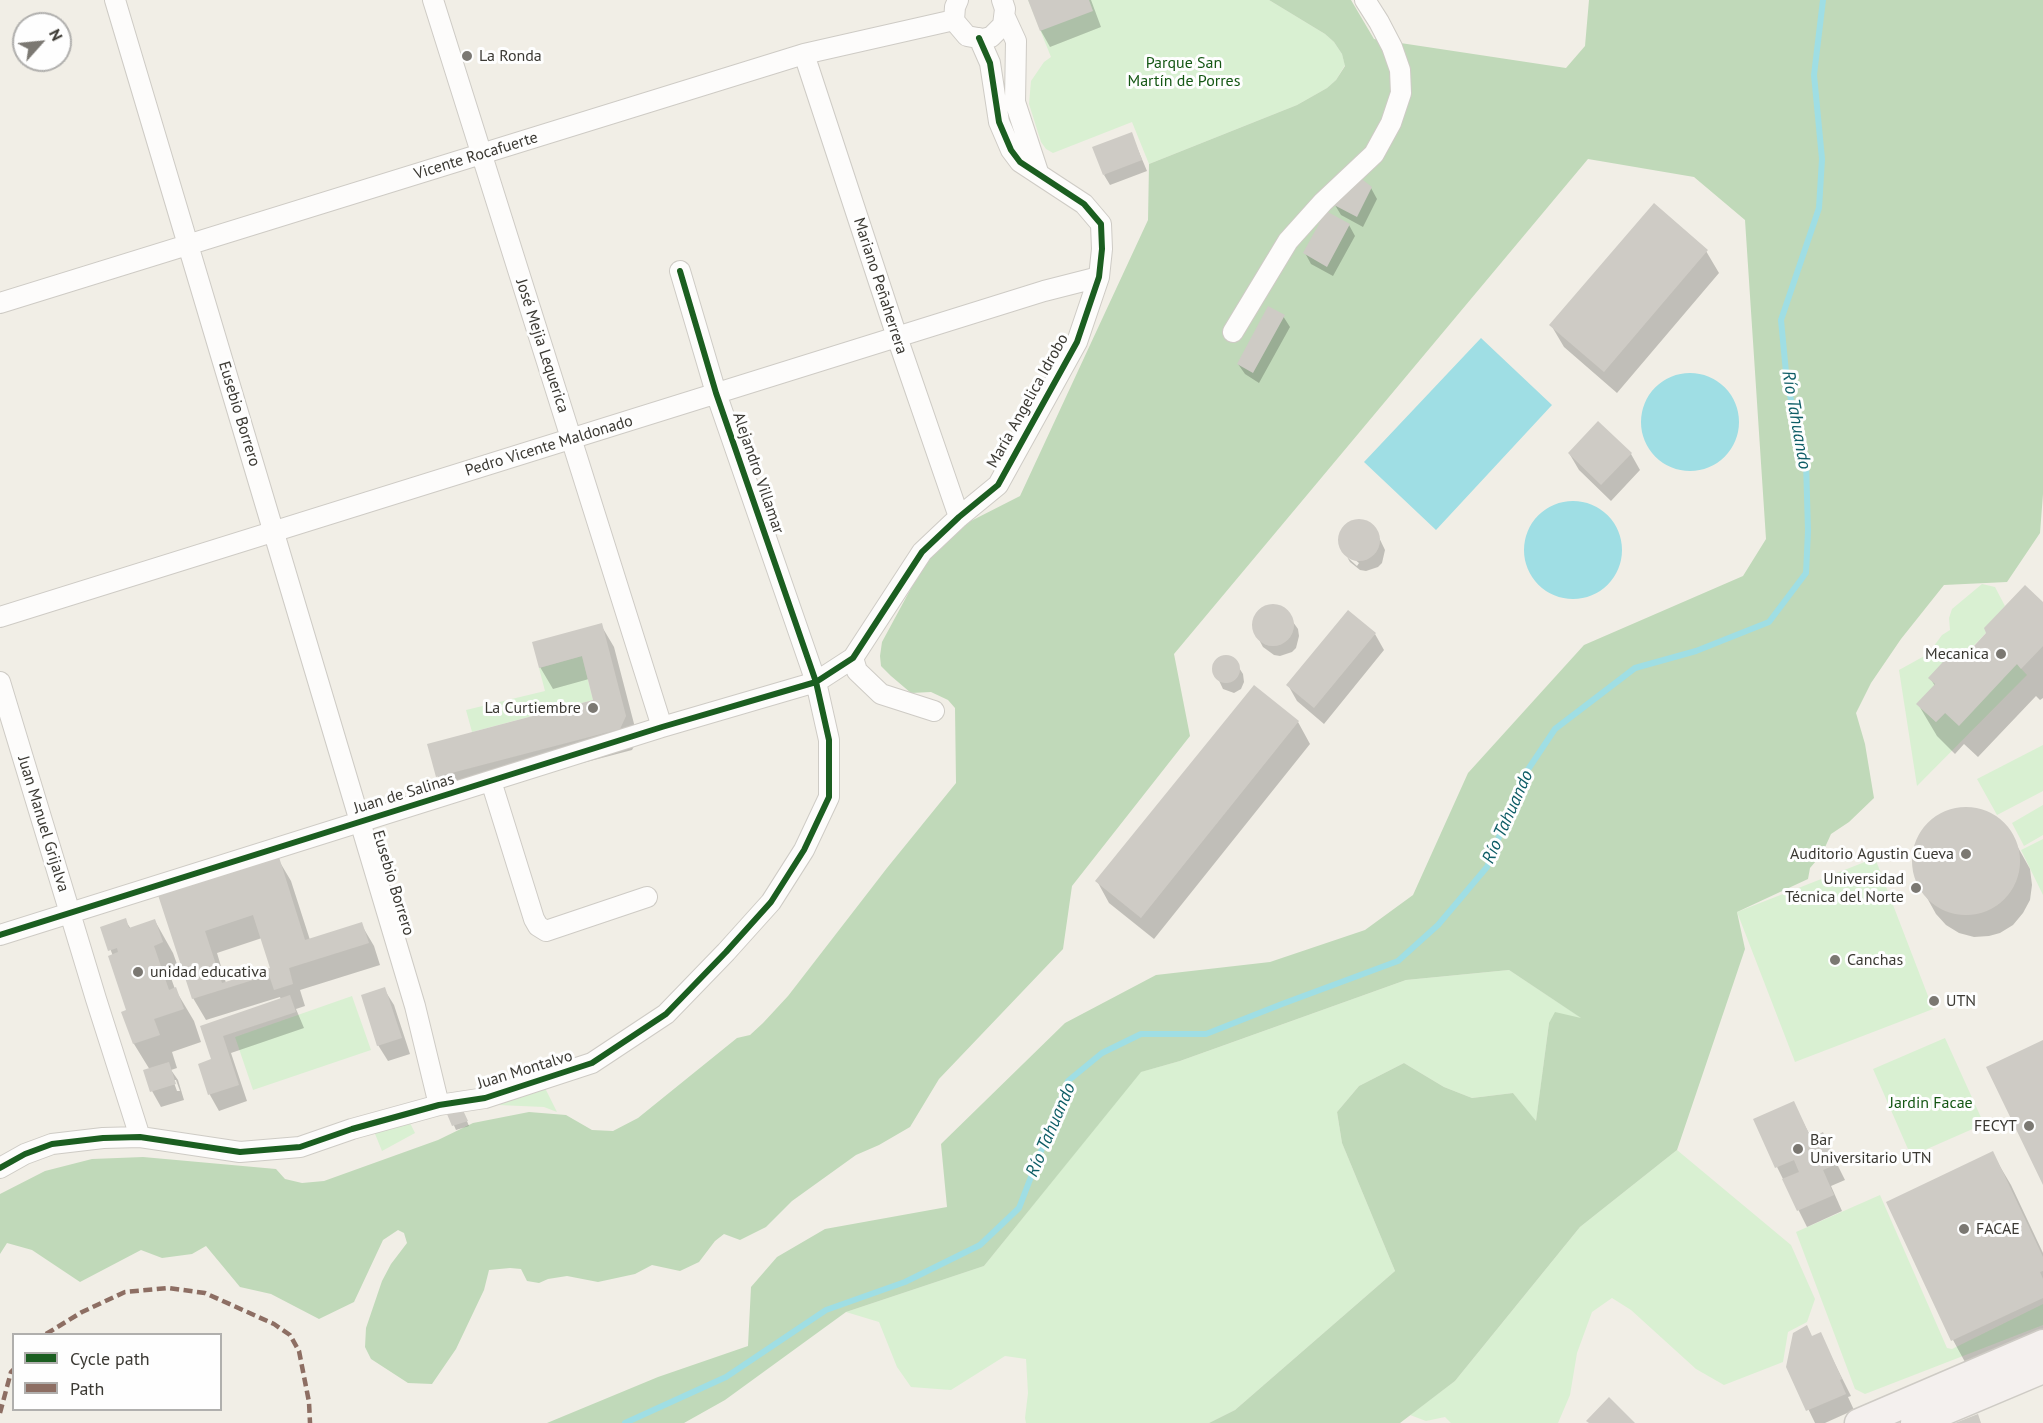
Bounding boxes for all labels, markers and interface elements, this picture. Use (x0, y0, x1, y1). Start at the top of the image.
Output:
north arrow (12, 12, 72, 72)
text: N (45, 26, 68, 44)
place label: La Ronda (479, 46, 542, 66)
marker: La Ronda (460, 49, 474, 63)
park label: Parque San Martín de Porres (1128, 53, 1240, 91)
street label: Vicente Rocafuerte (412, 128, 540, 184)
street label: Mariano Peñaherrera (849, 215, 911, 357)
street label: José Mejia Lequerica (511, 277, 573, 415)
street label: María Angelica Idrobo (983, 331, 1073, 471)
street label: Eusebio Borrero (214, 359, 264, 469)
water label: Río Tahuando (1777, 369, 1815, 471)
street label: Alejandro Villamar (728, 410, 788, 536)
street label: Pedro Vicente Maldonado (463, 411, 635, 481)
place label: Mecanica (1925, 644, 1989, 664)
marker: Mecanica (1994, 647, 2008, 661)
place label: La Curtiembre (484, 698, 581, 718)
marker: La Curtiembre (586, 701, 600, 715)
street label: Juan Manuel Grijalva (13, 754, 73, 894)
water label: Río Tahuando (1478, 767, 1538, 867)
street label: Juan de Salinas (351, 770, 457, 818)
street label: Eusebio Borrero (368, 828, 418, 938)
place label: Auditorio Agustin Cueva (1790, 844, 1954, 864)
marker: Auditorio Agustin Cueva (1959, 847, 1973, 861)
place label: Universidad Técnica del Norte (1785, 869, 1904, 907)
marker: Universidad Técnica del Norte (1909, 881, 1923, 895)
place label: Canchas (1847, 950, 1903, 970)
marker: Canchas (1828, 953, 1842, 967)
place label: unidad educativa (150, 962, 267, 982)
marker: unidad educativa (131, 965, 145, 979)
place label: UTN (1946, 991, 1976, 1011)
marker: UTN (1927, 994, 1941, 1008)
street label: Juan Montalvo (475, 1046, 575, 1094)
water label: Río Tahuando (1022, 1080, 1080, 1180)
park label: Jardin Facae (1889, 1093, 1973, 1113)
place label: FECYT (1974, 1116, 2017, 1136)
marker: FECYT (2022, 1119, 2036, 1133)
place label: Bar Universitario UTN (1810, 1130, 1932, 1168)
marker: Bar Universitario UTN (1791, 1142, 1805, 1156)
place label: FACAE (1976, 1219, 2020, 1239)
marker: FACAE (1957, 1222, 1971, 1236)
legend (12, 1333, 222, 1411)
text: Cycle path (70, 1347, 150, 1370)
text: Path (70, 1377, 104, 1400)

